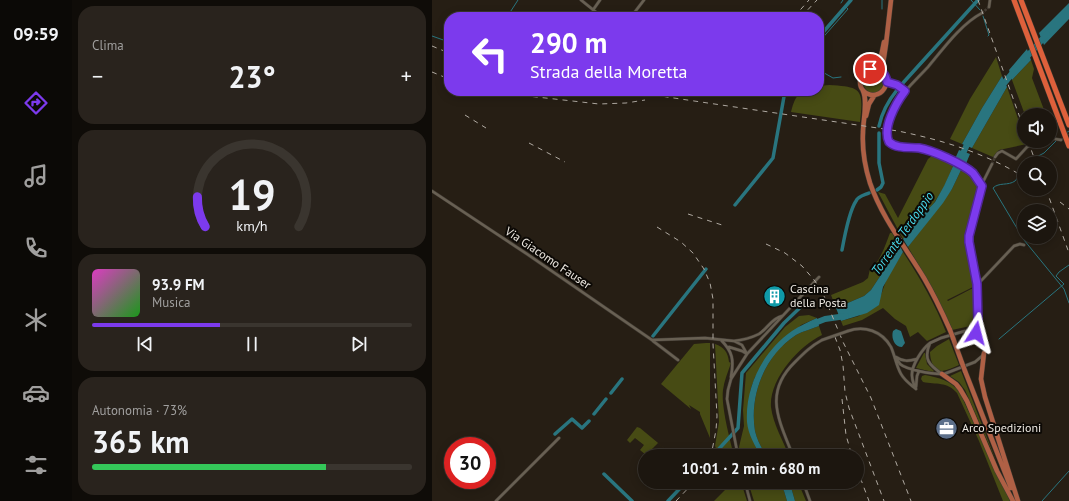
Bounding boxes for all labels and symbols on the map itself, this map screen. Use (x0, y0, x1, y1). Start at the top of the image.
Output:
pin (853, 52, 887, 86)
water label: Torrente Terdoppio (867, 188, 938, 278)
street label: Via Giacomo Fauser (502, 223, 594, 292)
place label: Cascina della Posta (790, 281, 847, 310)
building icon: Cascina della Posta (762, 283, 788, 309)
position arrow (955, 312, 997, 354)
office icon: Arco Spedizioni (934, 415, 960, 441)
place label: Arco Spedizioni (962, 420, 1041, 435)
speed limit sign: 30 (444, 437, 496, 489)

